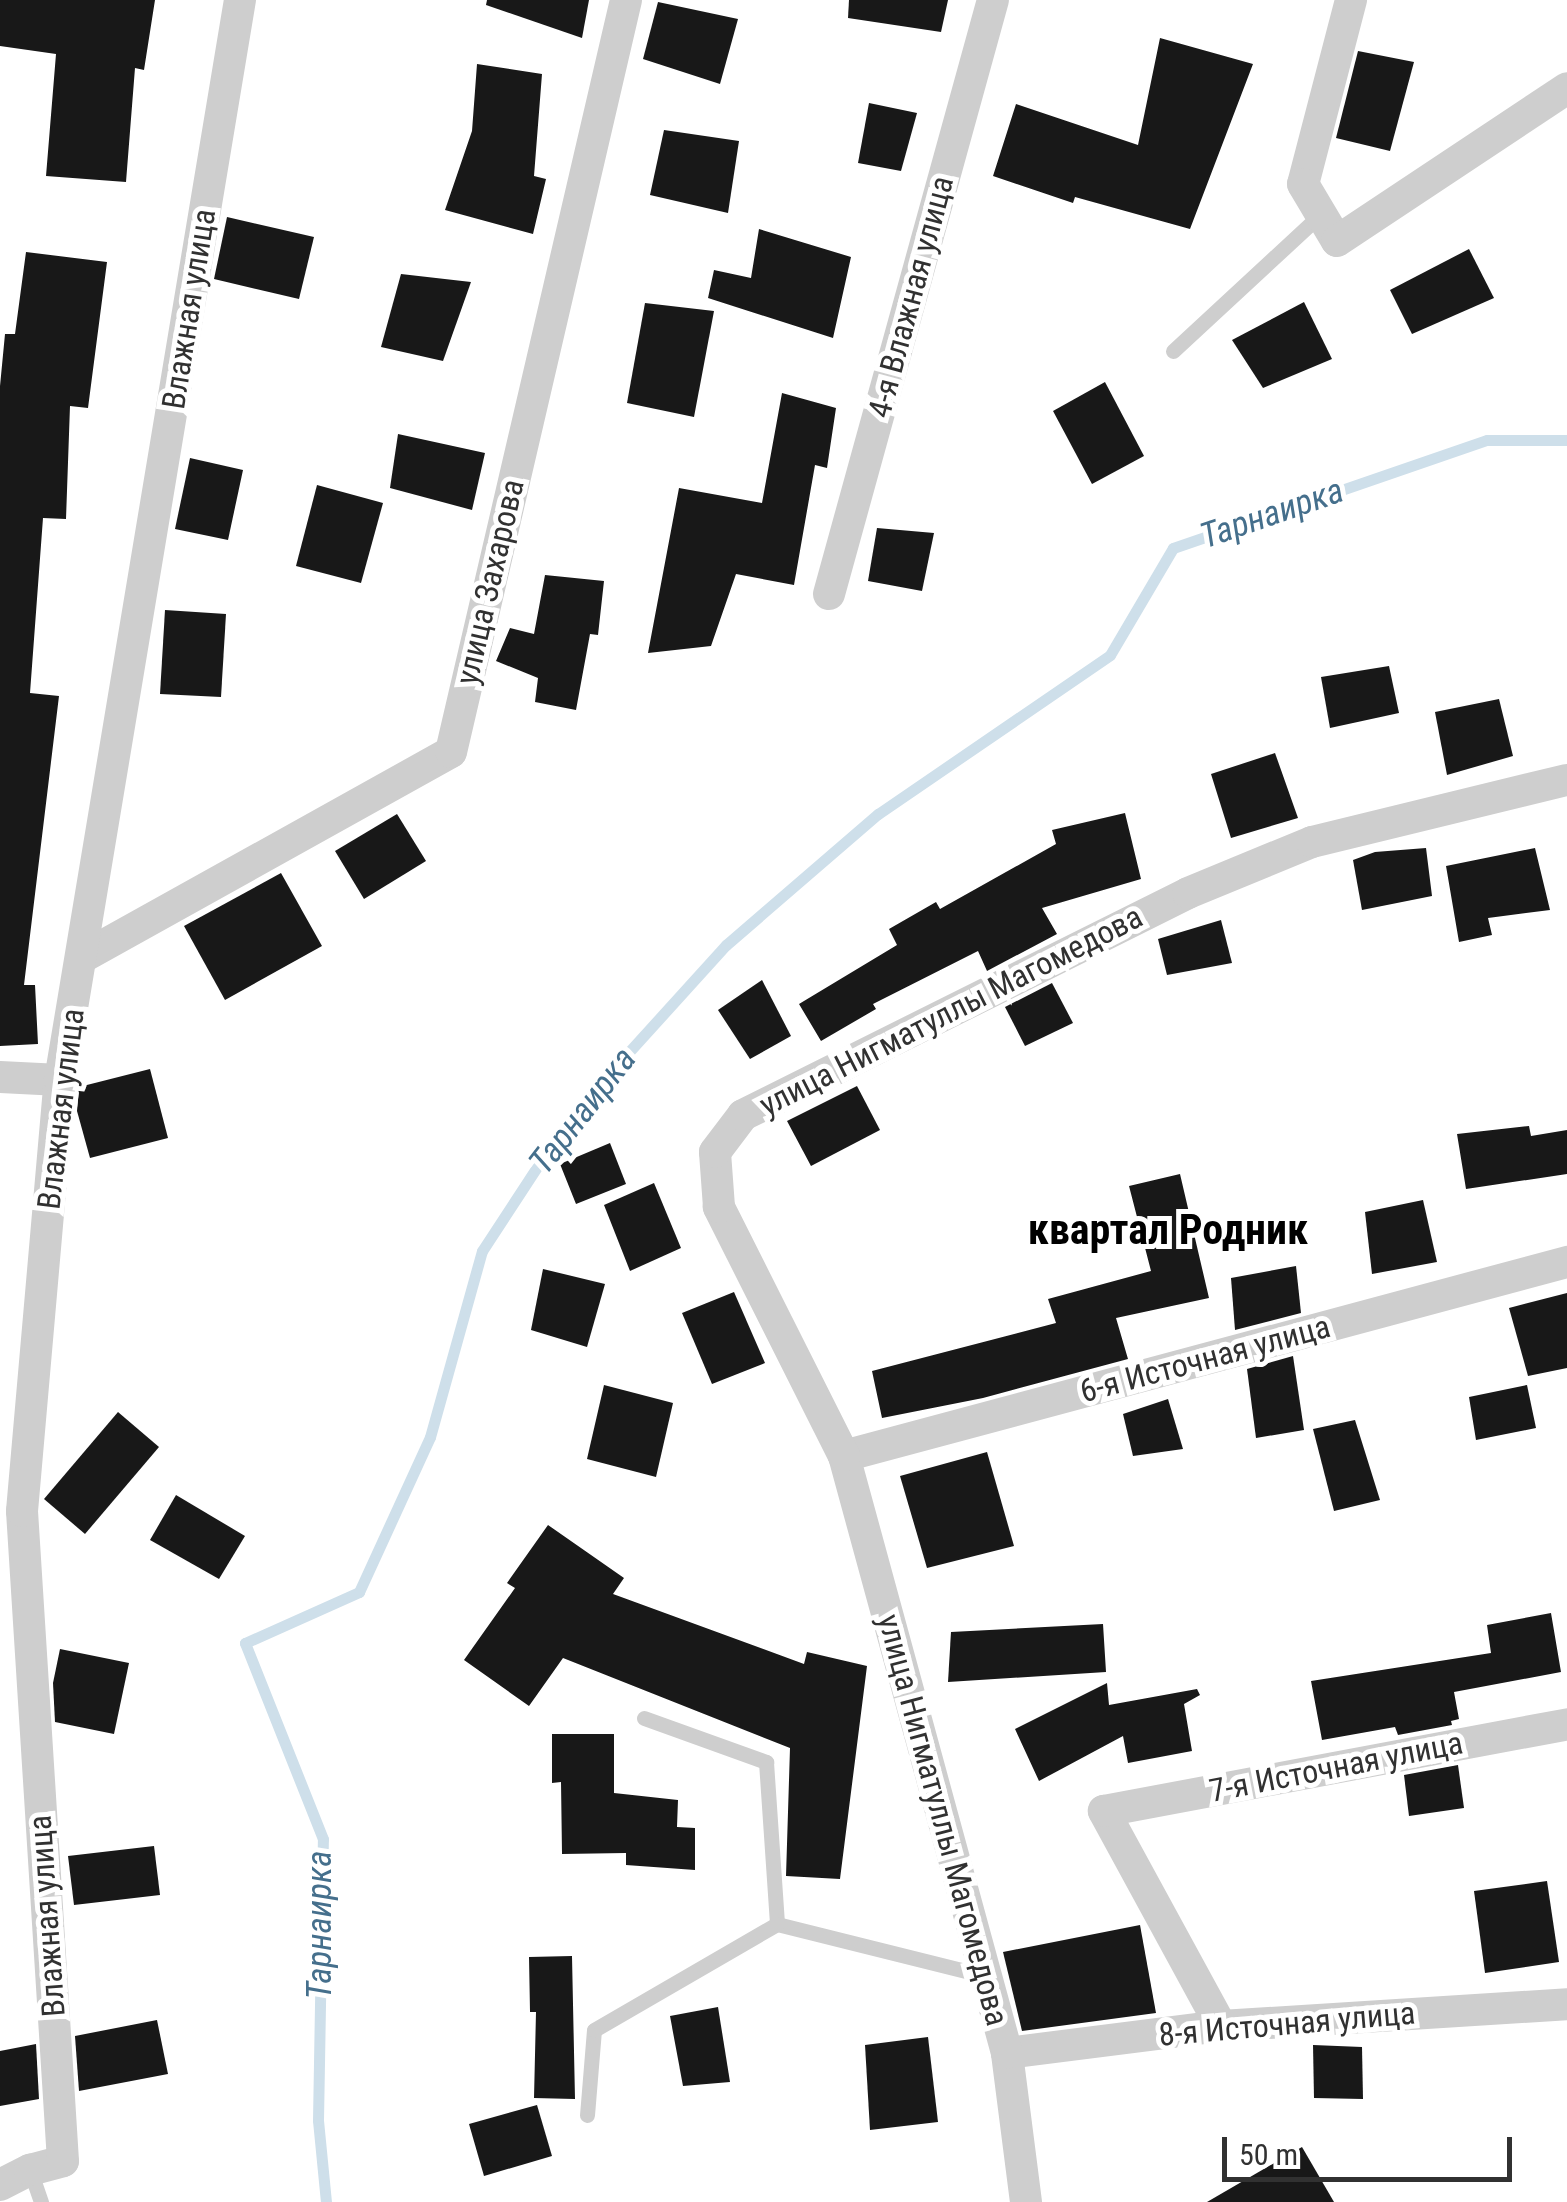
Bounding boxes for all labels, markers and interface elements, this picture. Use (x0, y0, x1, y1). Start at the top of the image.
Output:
street label: 4-я Влажная улица (860, 172, 962, 422)
street label: Влажная улица (154, 206, 224, 412)
water label: Тарнаирка (1195, 470, 1349, 558)
street label: улица Захарова (448, 476, 532, 688)
street label: улица Нигматуллы Магомедова (753, 898, 1149, 1124)
street label: Влажная улица (30, 1006, 92, 1212)
water label: Тарнаирка (521, 1039, 645, 1183)
district label: квартал Родник (1028, 1205, 1308, 1255)
street label: 6-я Источная улица (1076, 1307, 1334, 1411)
street label: улица Нигматуллы Магомедова (870, 1610, 1016, 2030)
street label: 7-я Источная улица (1206, 1724, 1466, 1810)
street label: Влажная улица (21, 1814, 73, 2018)
water label: Тарнаирка (299, 1851, 341, 1999)
street label: 8-я Источная улица (1157, 1994, 1417, 2054)
scale bar (1227, 2117, 1517, 2179)
text: 50 m (1239, 2137, 1298, 2172)

